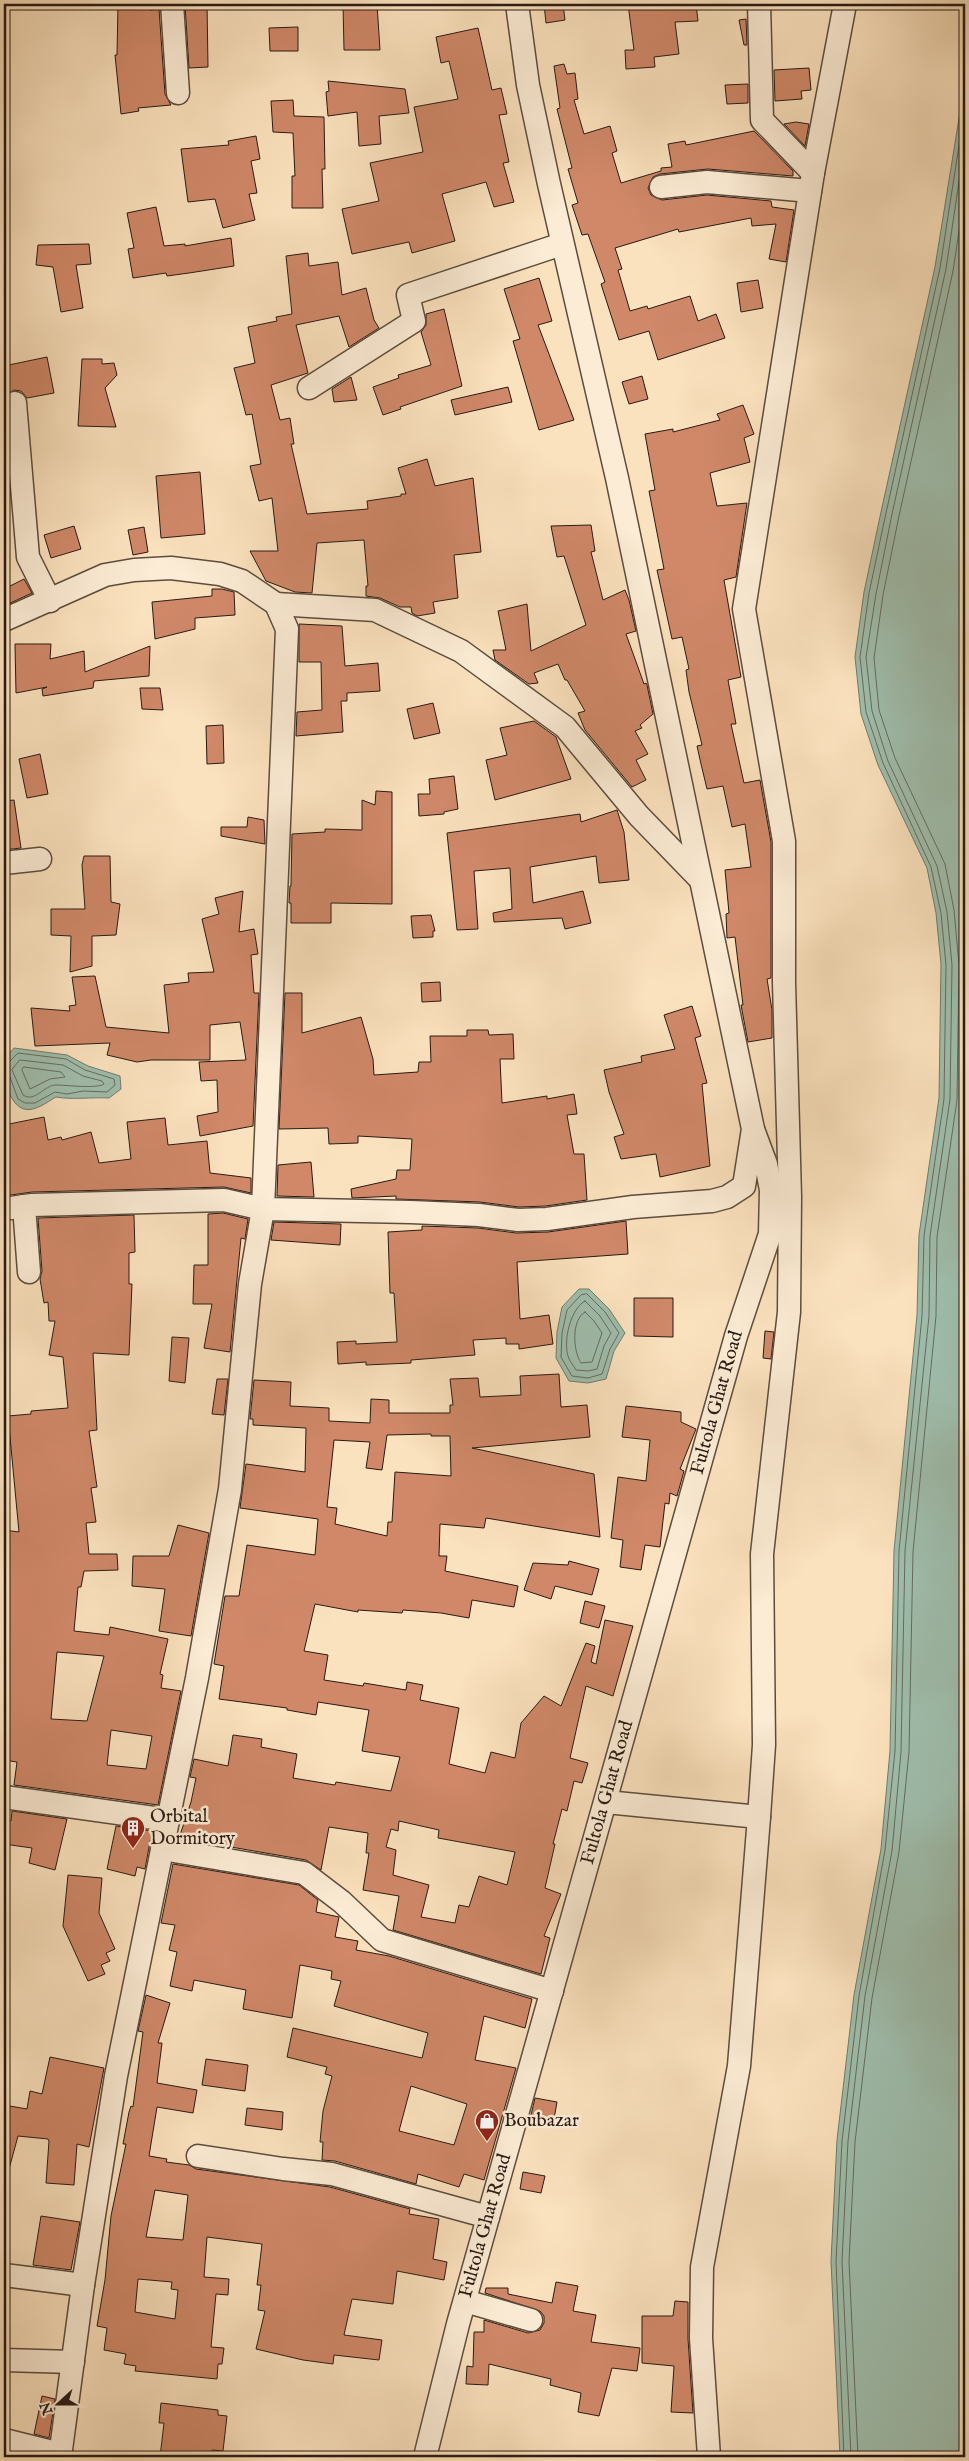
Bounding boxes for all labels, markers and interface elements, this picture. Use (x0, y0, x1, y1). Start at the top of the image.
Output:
street label: Fultola Ghat Road (686, 1327, 749, 1477)
street label: Fultola Ghat Road (576, 1717, 639, 1867)
place label: Orbital Dormitory (150, 1805, 236, 1851)
building icon: Orbital Dormitory (120, 1815, 146, 1849)
shop icon: Boubazar (474, 2108, 500, 2142)
place label: Boubazar (504, 2109, 579, 2133)
street label: Fultola Ghat Road (454, 2150, 517, 2301)
north arrow (32, 2378, 82, 2428)
text: N (36, 2399, 58, 2418)

